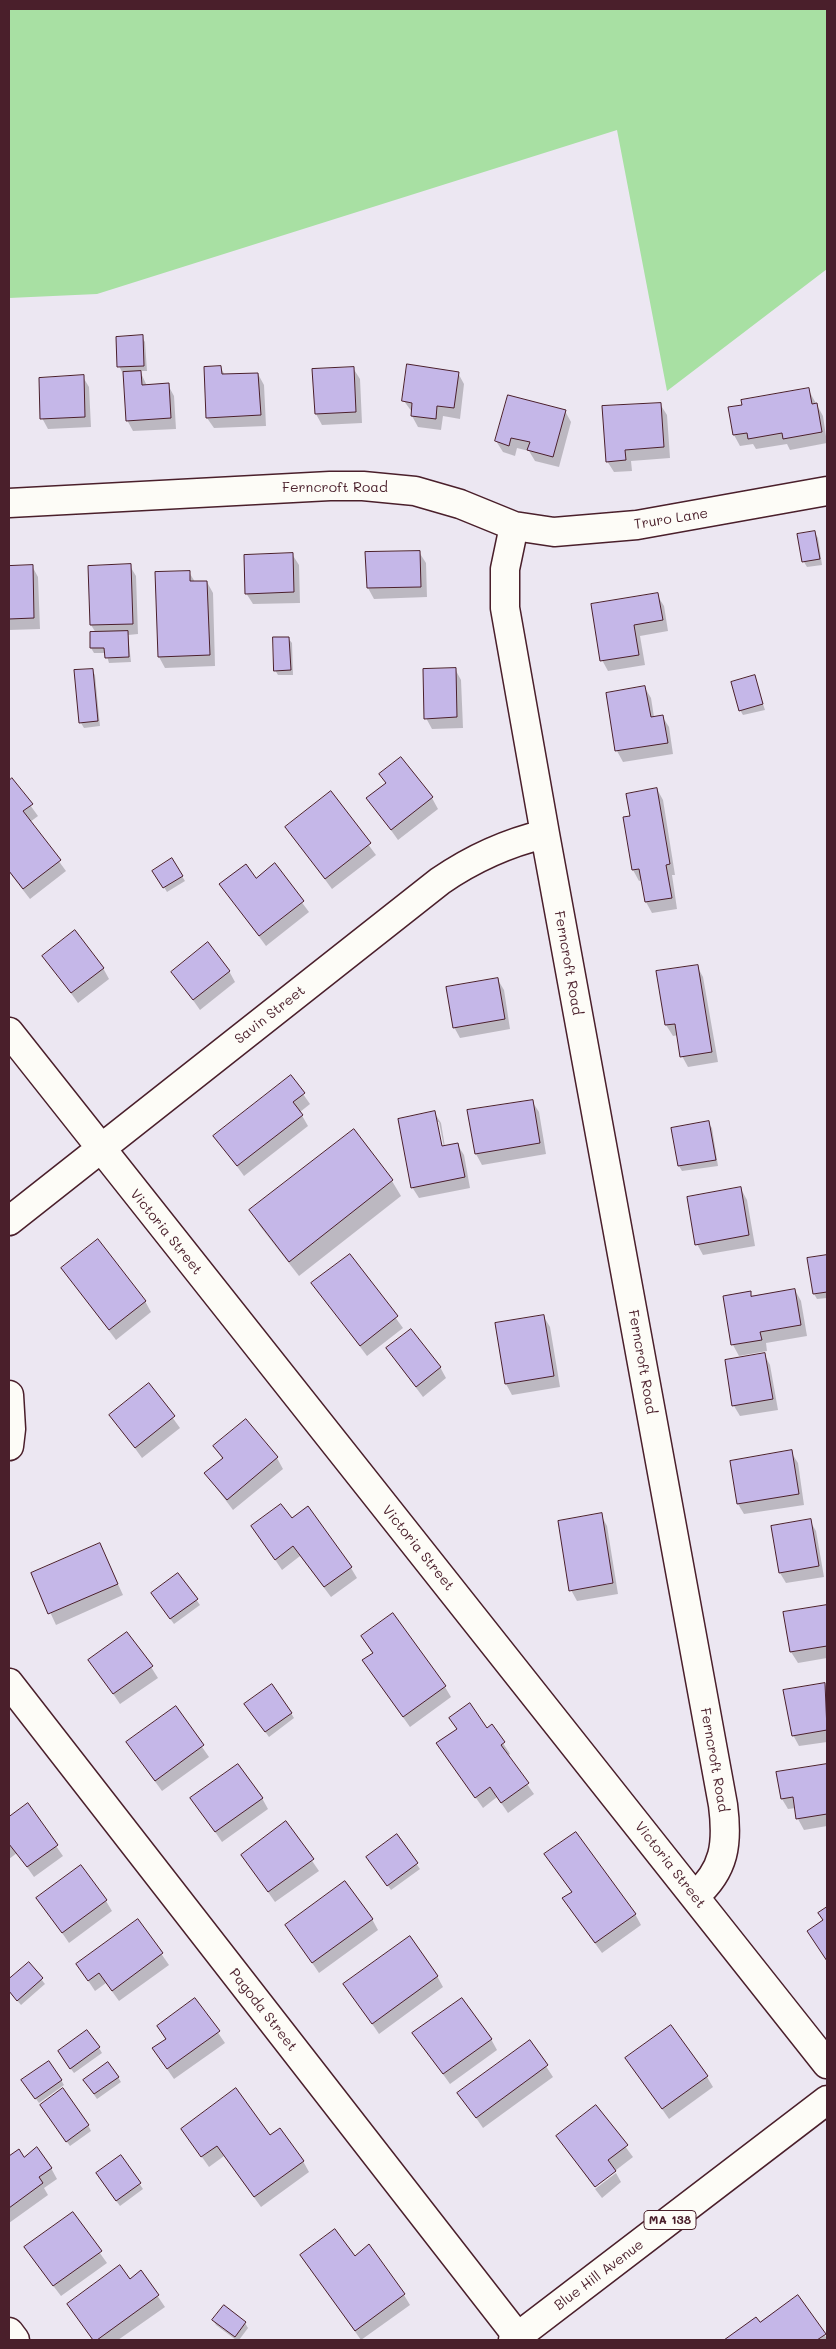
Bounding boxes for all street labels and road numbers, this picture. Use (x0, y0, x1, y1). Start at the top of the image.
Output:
street label: Ferncroft Road (282, 480, 388, 496)
street label: Truro Lane (633, 505, 709, 533)
street label: Ferncroft Road (551, 909, 585, 1017)
street label: Savin Street (231, 982, 309, 1048)
street label: Victoria Street (126, 1186, 206, 1278)
street label: Ferncroft Road (625, 1308, 659, 1416)
street label: Victoria Street (378, 1502, 458, 1594)
street label: Ferncroft Road (697, 1706, 731, 1814)
street label: Victoria Street (631, 1818, 709, 1912)
street label: Pagoda Street (225, 1965, 301, 2055)
road number: MA 138 (644, 2210, 696, 2230)
street label: Blue Hill Avenue (551, 2236, 647, 2314)

